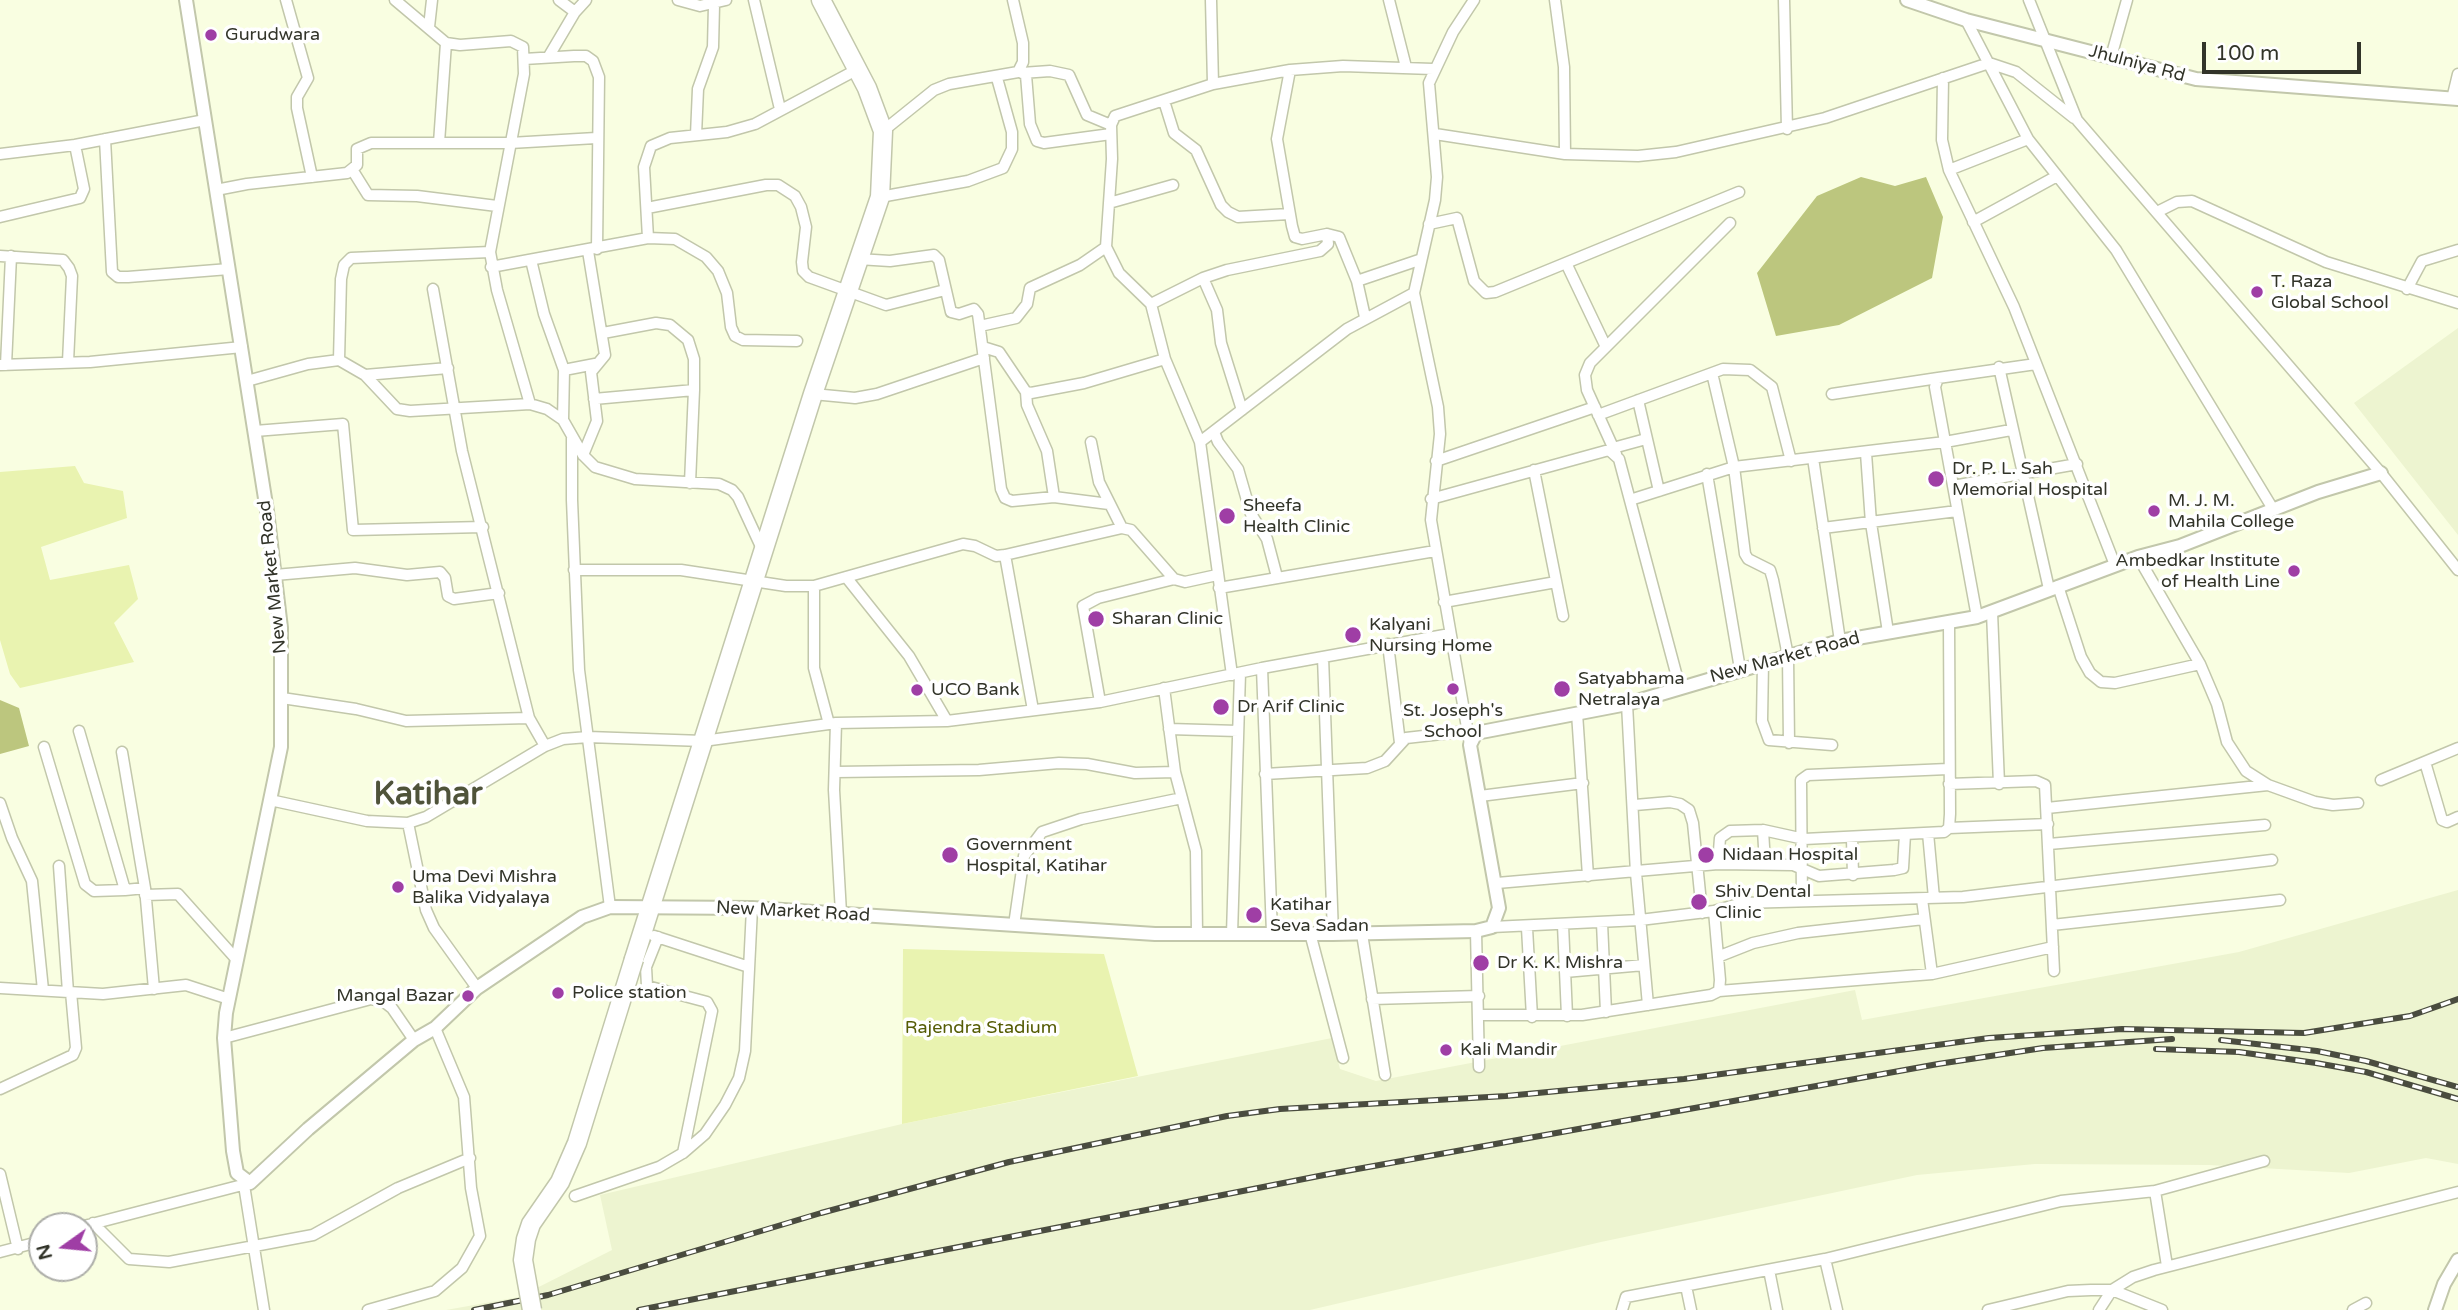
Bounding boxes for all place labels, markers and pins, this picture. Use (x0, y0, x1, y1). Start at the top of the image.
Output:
place label: Gurudwara (225, 24, 320, 46)
marker: Gurudwara (203, 27, 219, 43)
place label: T. Raza Global School (2271, 271, 2389, 314)
marker: T. Raza Global School (2249, 284, 2265, 300)
place label: Dr. P. L. Sah Memorial Hospital (1952, 458, 2108, 500)
marker: Dr. P. L. Sah Memorial Hospital (1926, 469, 1946, 489)
place label: M. J. M. Mahila College (2168, 490, 2294, 532)
place label: Sheefa Health Clinic (1243, 495, 1350, 538)
marker: M. J. M. Mahila College (2146, 503, 2162, 519)
marker: Sheefa Health Clinic (1217, 506, 1237, 526)
place label: Ambedkar Institute of Health Line (2115, 550, 2280, 592)
marker: Ambedkar Institute of Health Line (2286, 563, 2302, 579)
place label: Sharan Clinic (1112, 608, 1223, 630)
marker: Sharan Clinic (1086, 609, 1106, 629)
place label: Kalyani Nursing Home (1369, 614, 1492, 656)
marker: Kalyani Nursing Home (1343, 625, 1363, 645)
place label: Satyabhama Netralaya (1578, 668, 1685, 710)
place label: UCO Bank (931, 679, 1019, 701)
marker: Satyabhama Netralaya (1552, 679, 1572, 699)
marker: St. Joseph's School (1445, 681, 1461, 697)
marker: UCO Bank (909, 682, 925, 698)
place label: Dr Arif Clinic (1237, 696, 1345, 718)
marker: Dr Arif Clinic (1211, 697, 1231, 717)
place label: St. Joseph's School (1403, 700, 1503, 742)
place label: Government Hospital, Katihar (966, 834, 1107, 876)
place label: Nidaan Hospital (1722, 844, 1858, 866)
marker: Government Hospital, Katihar (940, 845, 960, 865)
marker: Nidaan Hospital (1696, 845, 1716, 865)
place label: Uma Devi Mishra Balika Vidyalaya (412, 866, 557, 908)
marker: Uma Devi Mishra Balika Vidyalaya (390, 879, 406, 895)
place label: Shiv Dental Clinic (1715, 881, 1811, 924)
marker: Shiv Dental Clinic (1689, 892, 1709, 912)
place label: Katihar Seva Sadan (1270, 894, 1369, 936)
marker: Katihar Seva Sadan (1244, 905, 1264, 925)
place label: Dr K. K. Mishra (1497, 952, 1623, 974)
marker: Dr K. K. Mishra (1471, 953, 1491, 973)
place label: Police station (572, 982, 687, 1004)
place label: Mangal Bazar (336, 985, 454, 1007)
marker: Police station (550, 985, 566, 1001)
marker: Mangal Bazar (460, 988, 476, 1004)
place label: Kali Mandir (1460, 1039, 1557, 1061)
marker: Kali Mandir (1438, 1042, 1454, 1058)

